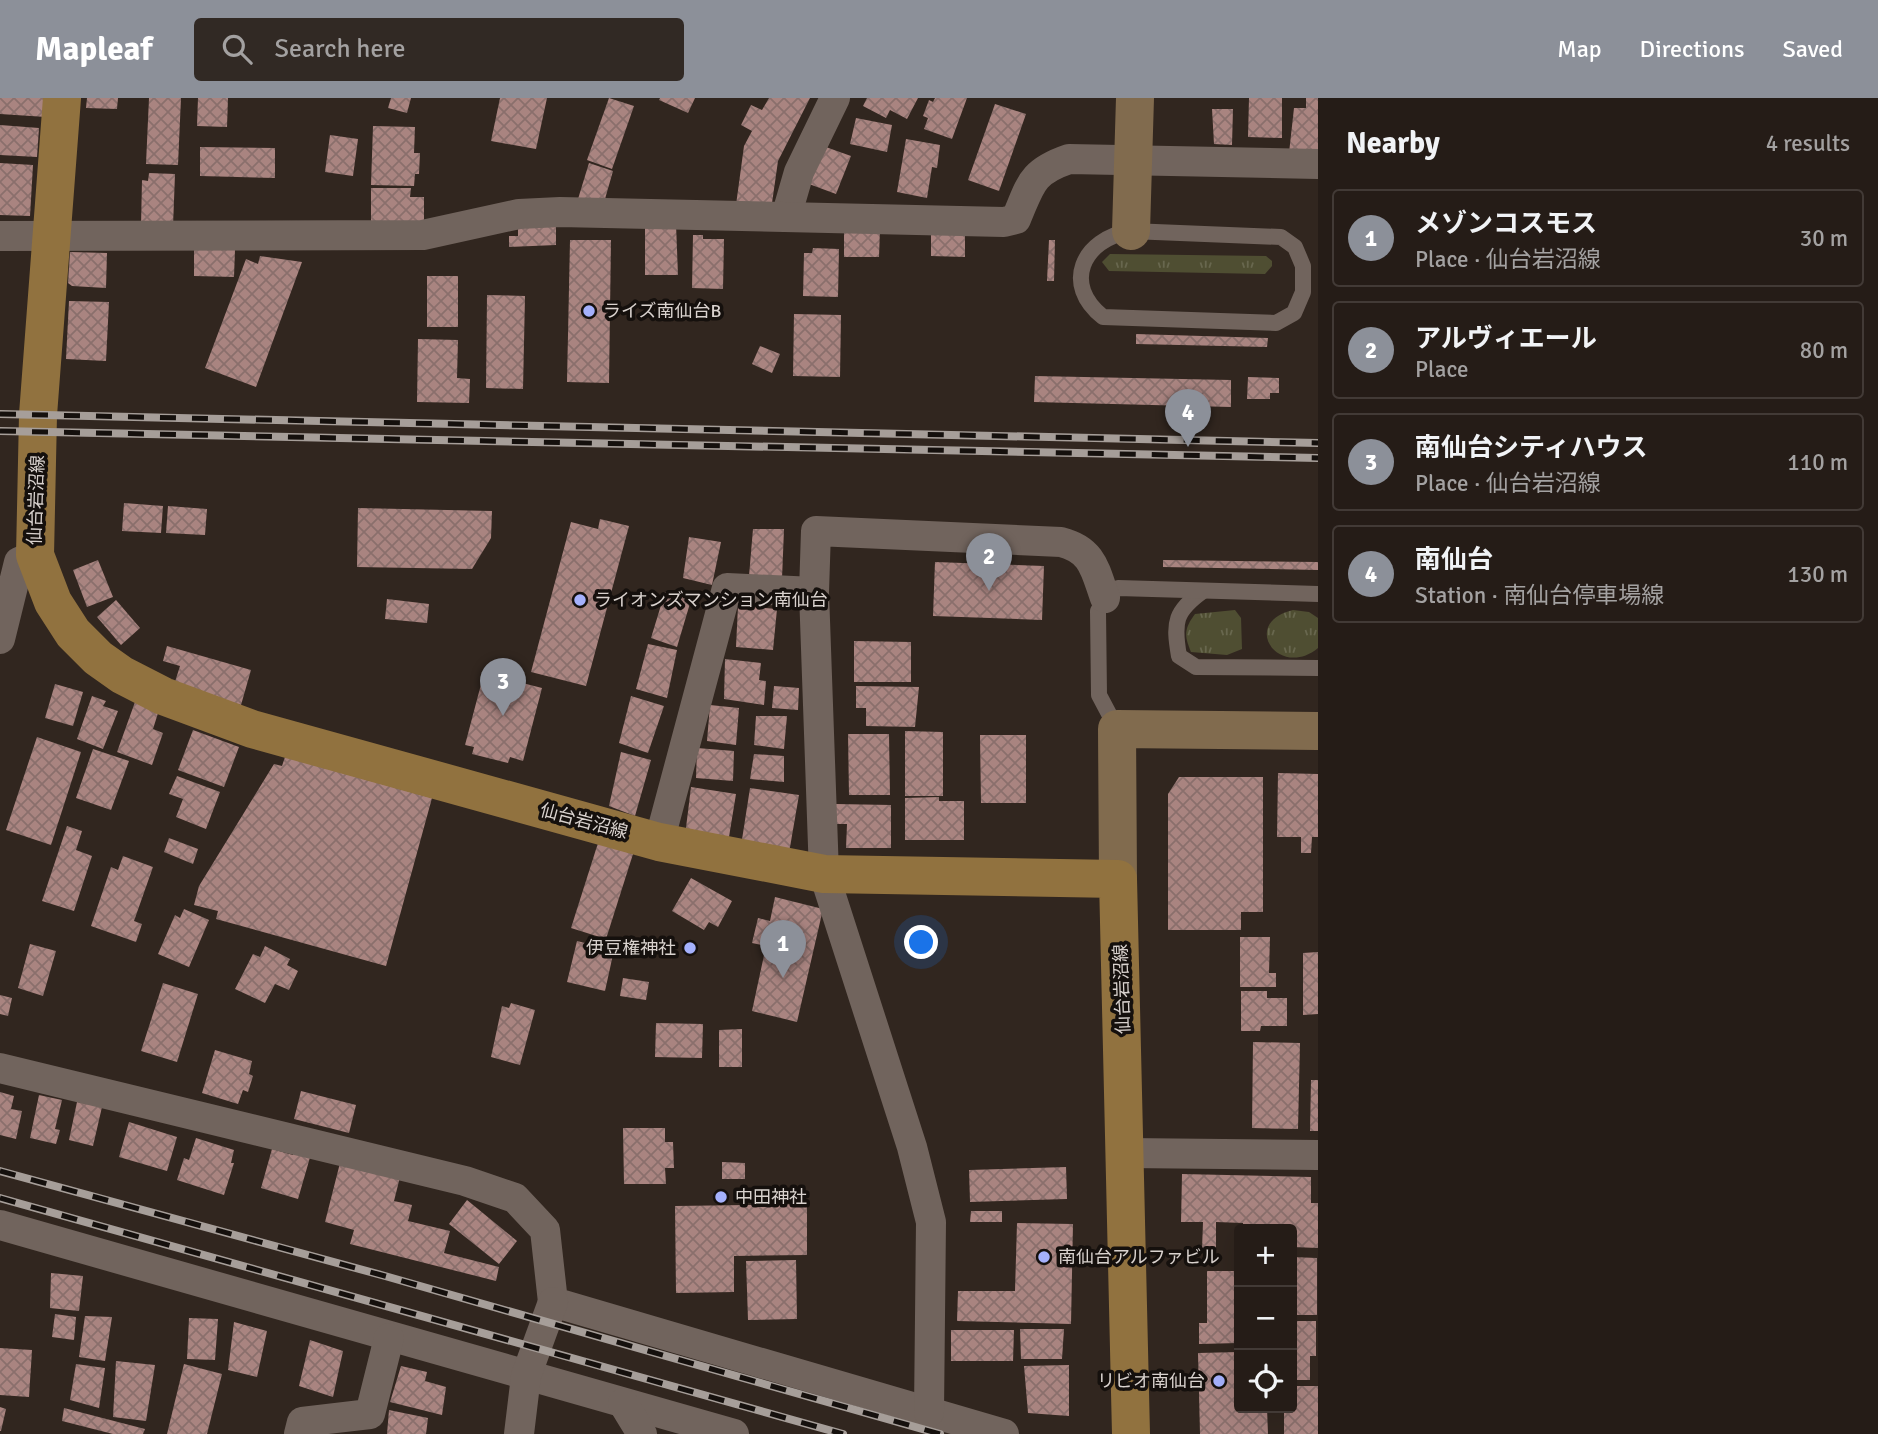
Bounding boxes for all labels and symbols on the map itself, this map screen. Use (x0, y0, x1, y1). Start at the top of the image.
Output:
place label: ライズ南仙台B (603, 300, 721, 322)
marker: ライズ南仙台B (581, 303, 597, 319)
pin: 4 (1165, 389, 1211, 447)
street label: 仙台岩沼線 (23, 455, 49, 545)
pin: 2 (966, 533, 1012, 591)
place label: ライオンズマンション南仙台 (594, 589, 828, 611)
marker: ライオンズマンション南仙台 (572, 592, 588, 608)
pin: 3 (480, 658, 526, 716)
street label: 仙台岩沼線 (538, 799, 630, 843)
pin: 1 (760, 920, 806, 978)
your location (904, 925, 938, 959)
place label: 伊豆権神社 (586, 937, 676, 959)
marker: 伊豆権神社 (682, 940, 698, 956)
street label: 仙台岩沼線 (1109, 944, 1135, 1034)
place label: 中田神社 (735, 1186, 807, 1208)
marker: 中田神社 (713, 1189, 729, 1205)
place label: 南仙台アルファビル (1058, 1246, 1220, 1268)
marker: 南仙台アルファビル (1036, 1249, 1052, 1265)
place label: リビオ南仙台 (1097, 1370, 1205, 1392)
marker: リビオ南仙台 (1211, 1373, 1227, 1389)

